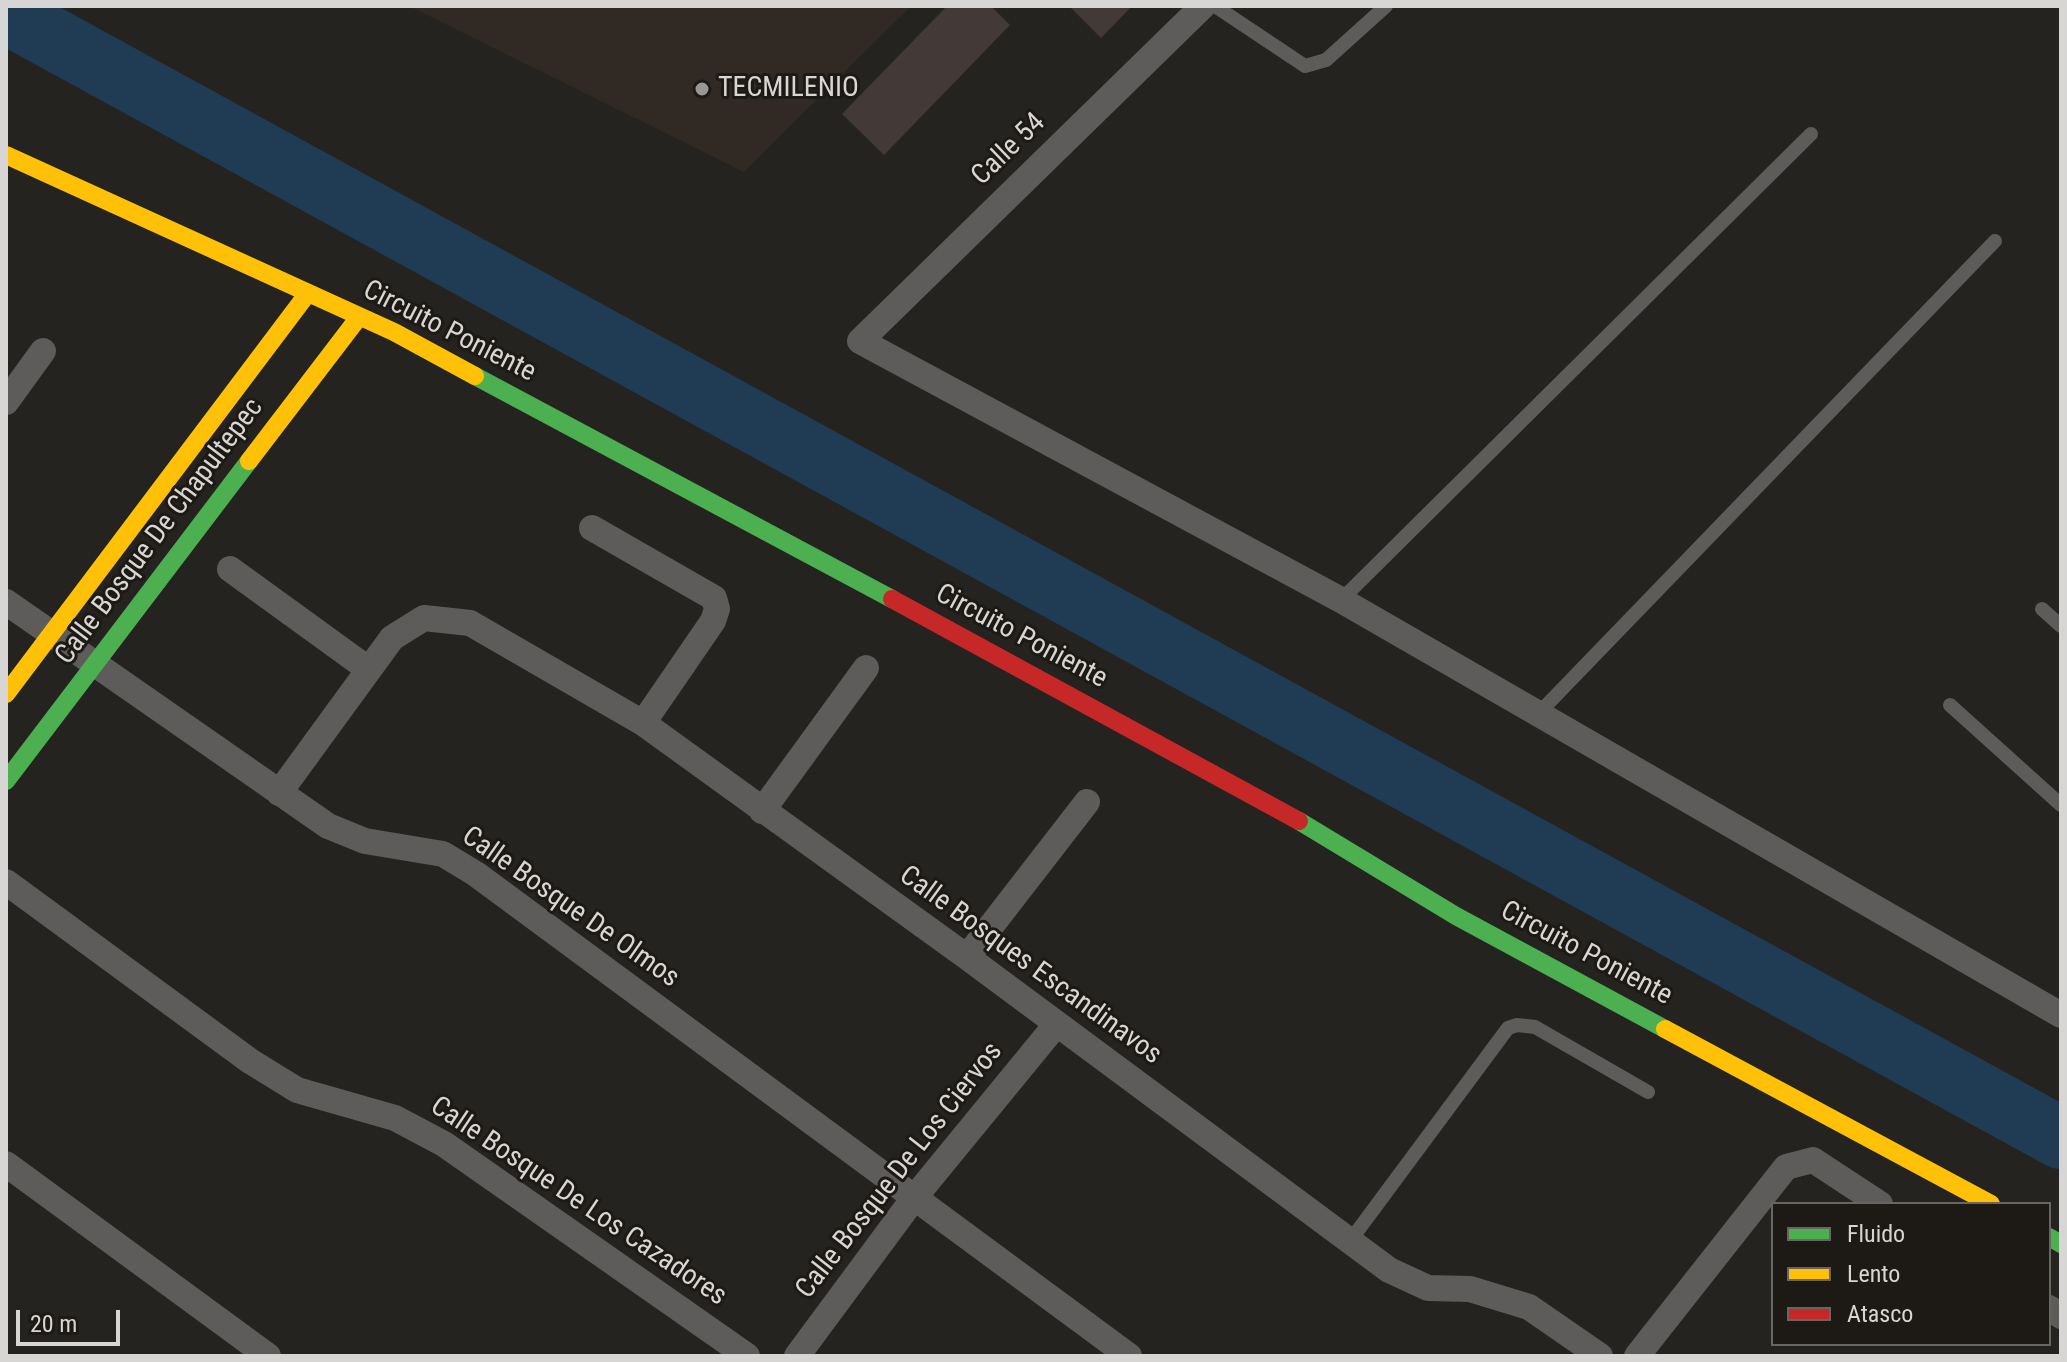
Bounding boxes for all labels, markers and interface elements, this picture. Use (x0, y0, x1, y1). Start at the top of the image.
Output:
place label: TECMILENIO (718, 72, 859, 106)
marker: TECMILENIO (693, 80, 711, 98)
street label: Calle 54 (965, 107, 1053, 193)
street label: Circuito Poniente (357, 274, 541, 390)
street label: Calle Bosque De Chapultepec (49, 392, 271, 672)
street label: Circuito Poniente (929, 578, 1113, 696)
street label: Calle Bosque De Olmos (455, 820, 685, 996)
street label: Calle Bosques Escandinavos (892, 860, 1168, 1072)
street label: Circuito Poniente (1494, 895, 1678, 1013)
street label: Calle Bosque De Los Ciervos (790, 1036, 1010, 1306)
street label: Calle Bosque De Los Cazadores (423, 1090, 733, 1314)
legend (1771, 1202, 2051, 1346)
text: Fluido (1847, 1220, 1905, 1248)
text: Lento (1847, 1260, 1900, 1288)
scale bar (20, 1294, 124, 1344)
text: Atasco (1847, 1300, 1913, 1328)
text: 20 m (30, 1310, 77, 1338)

